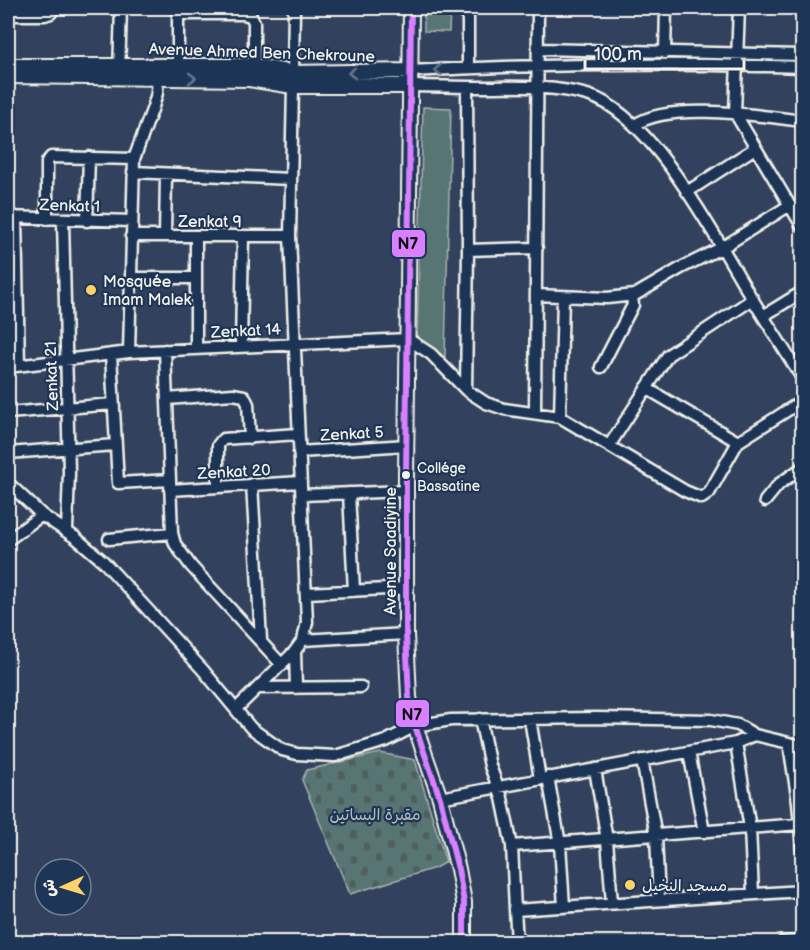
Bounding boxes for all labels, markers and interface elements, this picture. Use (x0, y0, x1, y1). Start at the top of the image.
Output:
scale bar (585, 33, 744, 71)
street label: Avenue Ahmed Ben Chekroune (149, 40, 376, 67)
text: 100 m (594, 44, 642, 65)
one-way arrow (433, 63, 442, 76)
one-way arrow (347, 67, 356, 79)
one-way arrow (187, 72, 196, 84)
street label: Zenkat 1 (38, 196, 100, 217)
street label: Zenkat 9 (177, 213, 242, 232)
line badge: N7 (391, 229, 426, 258)
text: N7 (398, 235, 419, 254)
place label: Mosquée Imam Malek (103, 273, 192, 310)
marker: Mosquée Imam Malek (84, 283, 98, 297)
street label: Zenkat 14 (210, 320, 282, 343)
street label: Zenkat 21 (42, 341, 63, 412)
street label: Zenkat 5 (319, 423, 384, 446)
place label: Collége Bassatine (417, 460, 480, 495)
street label: Zenkat 20 (196, 461, 271, 484)
marker: Collége Bassatine (400, 469, 412, 481)
street label: Avenue Saadiyine (382, 487, 401, 615)
line badge: N7 (395, 699, 430, 728)
text: N7 (402, 706, 423, 725)
park label: مقبرة البساتين (329, 806, 421, 825)
north arrow (33, 857, 93, 917)
place label: مسجد النخيل (642, 877, 727, 896)
text: ش (39, 878, 60, 897)
marker: مسجد النخيل (623, 878, 637, 892)

